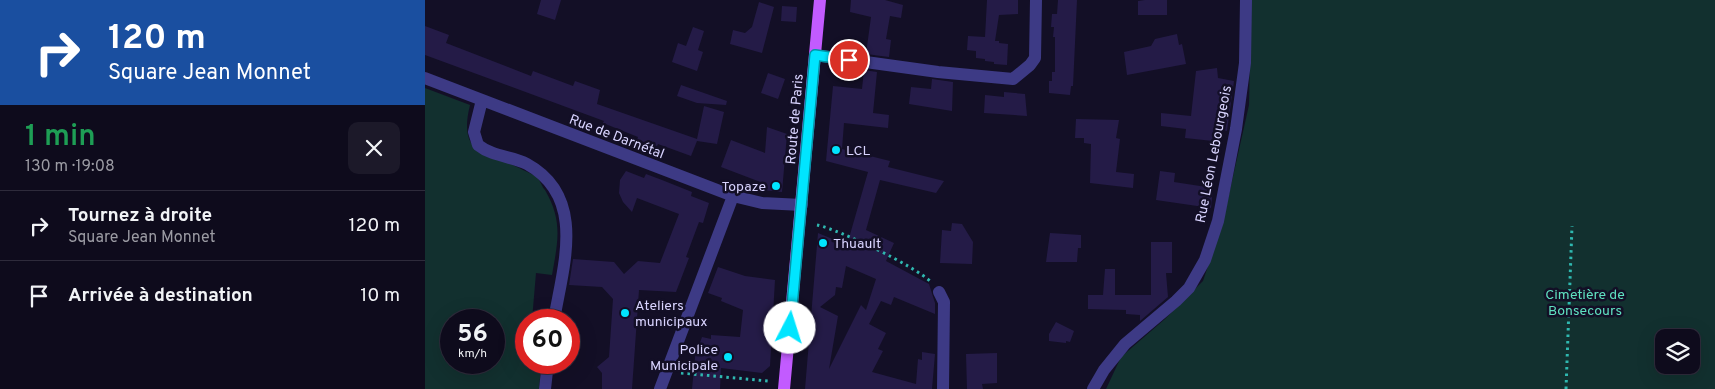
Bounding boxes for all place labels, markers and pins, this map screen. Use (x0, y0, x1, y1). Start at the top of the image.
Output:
pin (828, 39, 870, 81)
place label: LCL (846, 143, 871, 160)
marker: LCL (830, 144, 842, 156)
place label: Topaze (721, 179, 766, 196)
marker: Topaze (770, 180, 782, 192)
place label: Thuault (833, 236, 881, 253)
marker: Thuault (817, 237, 829, 249)
place label: Ateliers municipaux (635, 298, 708, 331)
marker: Ateliers municipaux (619, 307, 631, 319)
place label: Police Municipale (650, 342, 718, 375)
marker: Police Municipale (722, 351, 734, 363)

